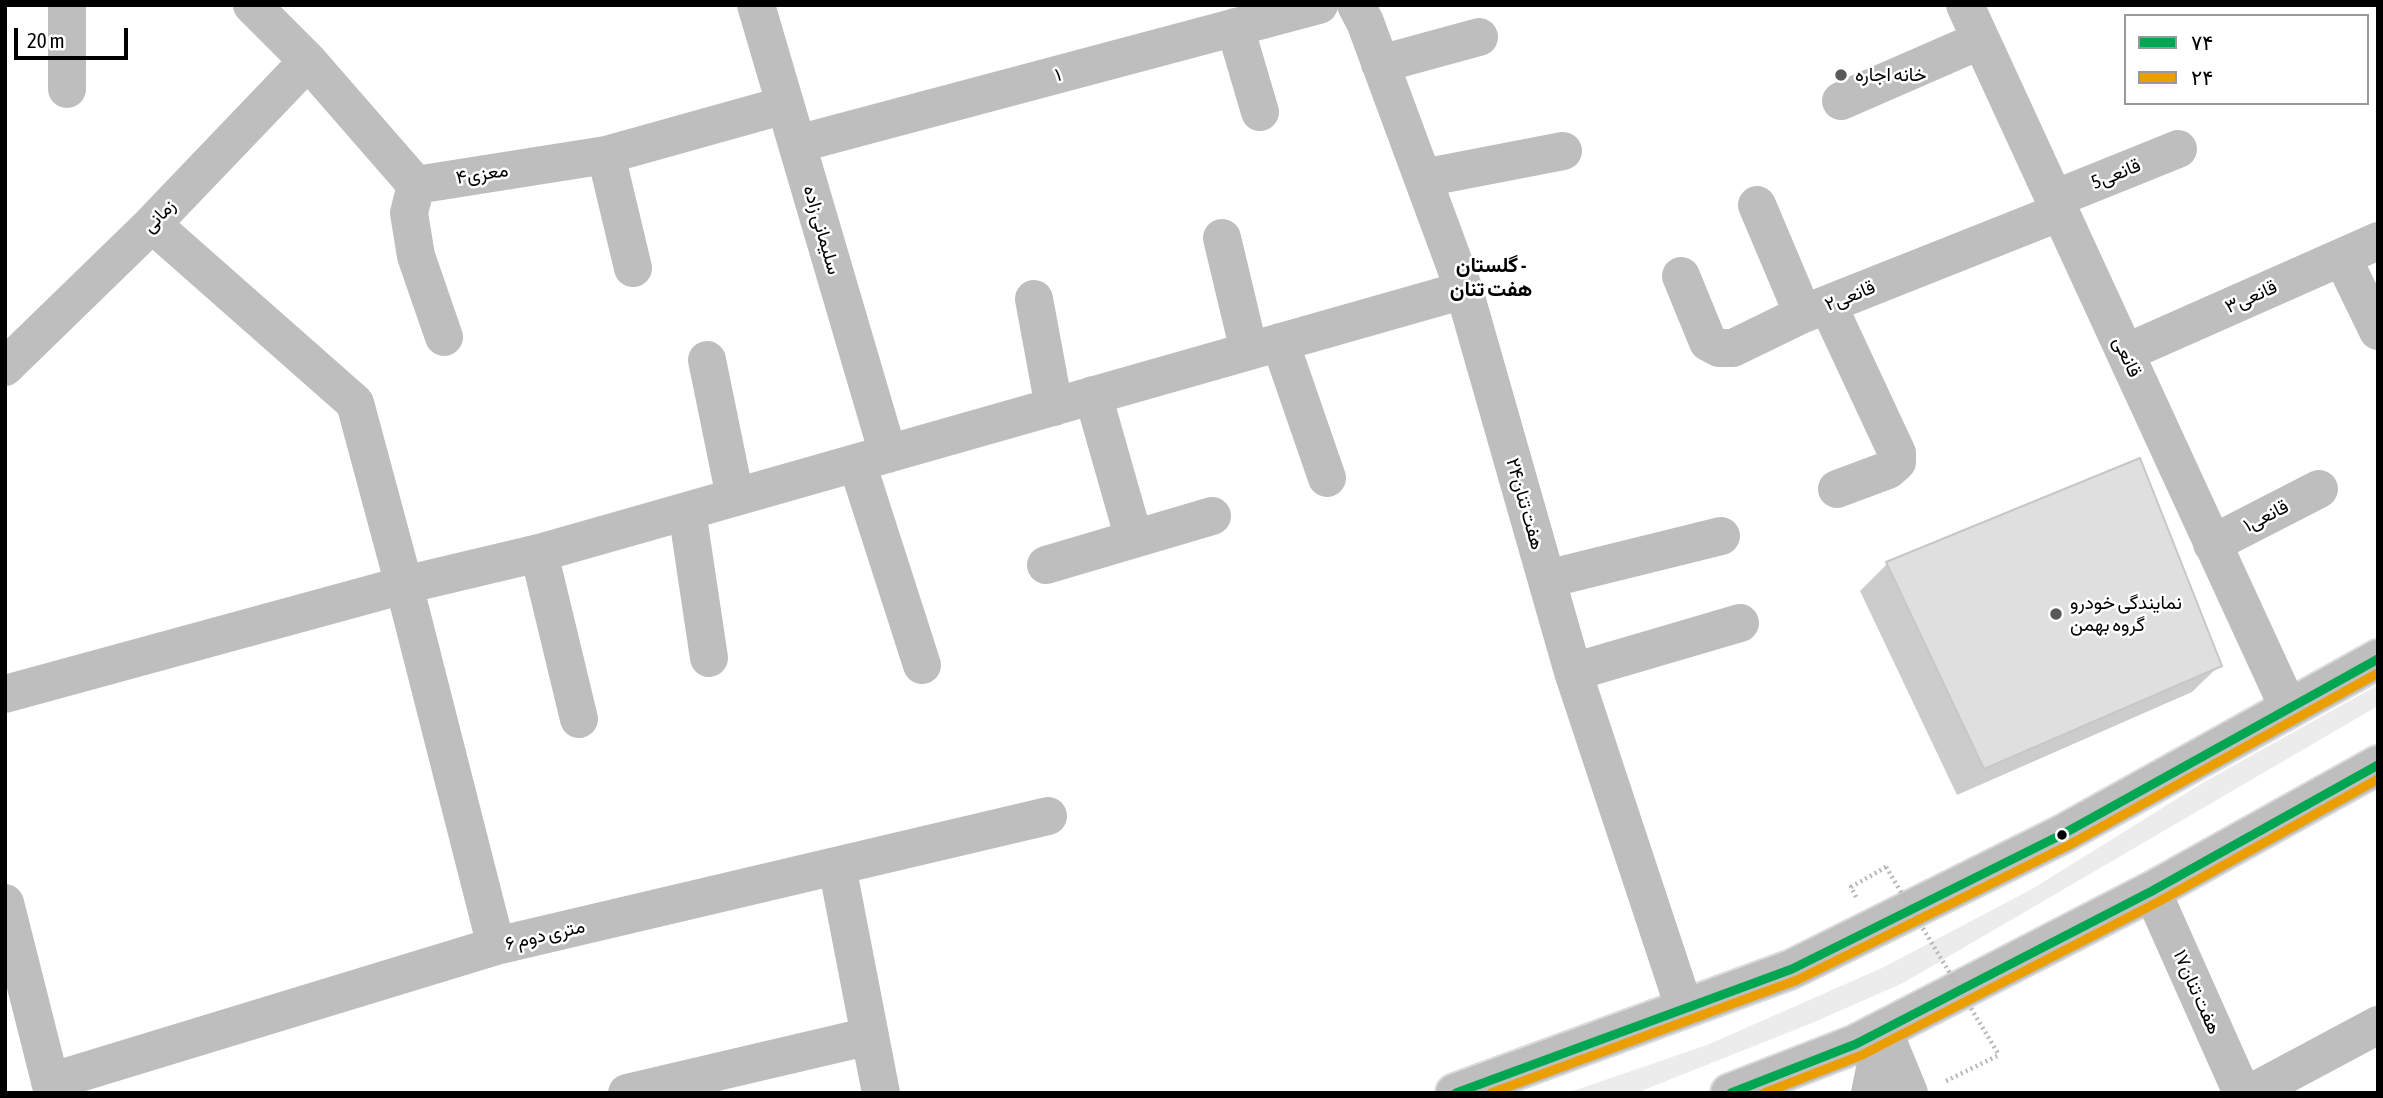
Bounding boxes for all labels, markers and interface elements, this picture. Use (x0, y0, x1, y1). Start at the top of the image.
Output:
scale bar (18, 14, 131, 58)
legend (2124, 14, 2369, 105)
text: 20 m (27, 28, 65, 52)
text: ۷۴ (2191, 30, 2214, 54)
street label: ۱ (1052, 63, 1064, 87)
place label: خانه اجاره (1855, 64, 1927, 86)
text: ۲۴ (2191, 65, 2214, 89)
marker: خانه اجاره (1833, 67, 1849, 83)
street label: 5قانعی (2088, 154, 2144, 194)
street label: ۴معزی (454, 159, 510, 189)
street label: سلیمانی زاده (798, 183, 846, 277)
street label: زمانی (138, 194, 180, 238)
district label: گلستان - هفت تنان (1450, 252, 1532, 302)
street label: ۳قانعی (2221, 275, 2281, 319)
street label: ۲قانعی (1822, 276, 1878, 316)
street label: قانعی (2108, 333, 2146, 381)
street label: هفت تنان۲۴ (1501, 456, 1549, 552)
street label: ۱قانعی (2240, 495, 2292, 537)
place label: نمایندگی خودرو گروه بهمن (2070, 592, 2182, 636)
marker: نمایندگی خودرو گروه بهمن (2048, 606, 2064, 622)
unlabelled marker (2055, 828, 2069, 842)
street label: ۶ متری دوم (503, 915, 587, 955)
street label: هفت تنان۱۷ (2168, 946, 2226, 1038)

